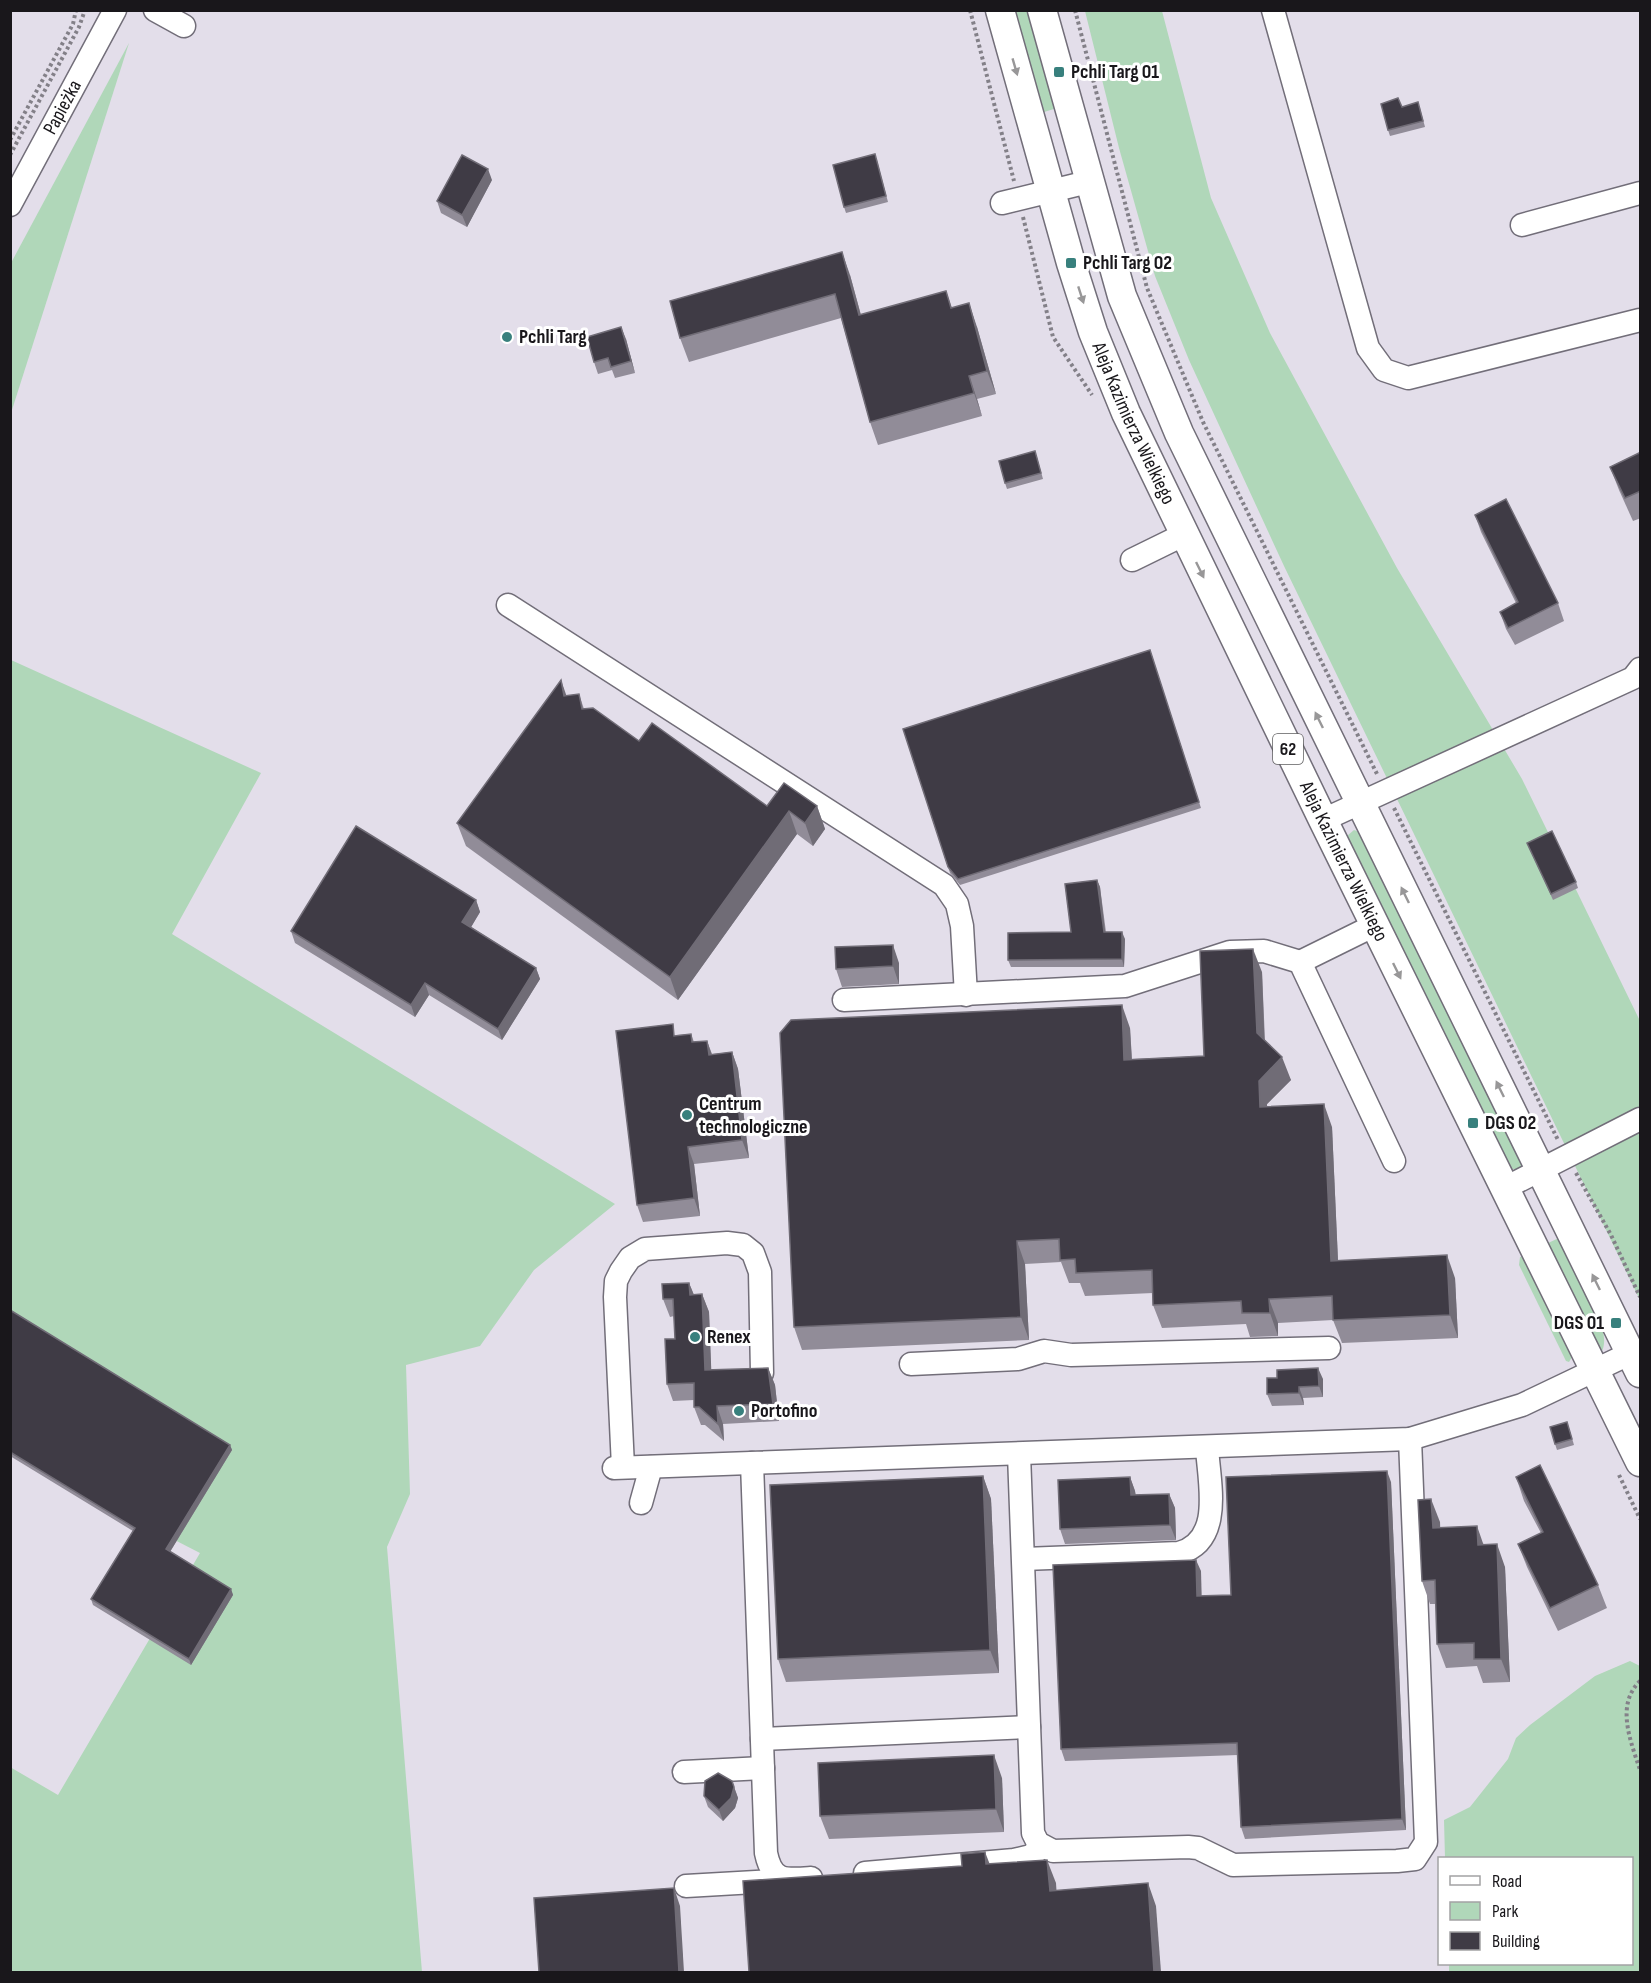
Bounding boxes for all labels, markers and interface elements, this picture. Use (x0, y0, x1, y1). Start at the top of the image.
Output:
one-way arrow (1011, 58, 1021, 76)
place label: Pchli Targ 01 (1071, 60, 1159, 84)
marker: Pchli Targ 01 (1052, 65, 1066, 79)
street label: Papieżka (38, 76, 87, 139)
place label: Pchli Targ 02 (1083, 251, 1172, 275)
marker: Pchli Targ 02 (1064, 256, 1078, 270)
one-way arrow (1077, 286, 1086, 304)
place label: Pchli Targ (519, 325, 587, 349)
marker: Pchli Targ (500, 330, 514, 344)
street label: Aleja Kazimierza Wielkiego (1086, 338, 1180, 508)
one-way arrow (1196, 561, 1205, 578)
one-way arrow (1314, 711, 1324, 728)
road number: 62 (1273, 734, 1303, 764)
street label: Aleja Kazimierza Wielkiego (1294, 777, 1393, 945)
one-way arrow (1400, 886, 1410, 903)
one-way arrow (1393, 962, 1402, 979)
one-way arrow (1495, 1080, 1505, 1097)
place label: Centrum technologiczne (699, 1092, 808, 1139)
marker: Centrum technologiczne (680, 1108, 694, 1122)
place label: DGS 02 (1485, 1111, 1536, 1135)
marker: DGS 02 (1466, 1116, 1480, 1130)
one-way arrow (1591, 1274, 1601, 1291)
place label: DGS 01 (1554, 1311, 1604, 1335)
marker: DGS 01 (1609, 1316, 1623, 1330)
place label: Renex (707, 1325, 751, 1349)
marker: Renex (688, 1330, 702, 1344)
place label: Portofino (751, 1399, 817, 1423)
marker: Portofino (732, 1404, 746, 1418)
legend (1438, 1857, 1633, 1965)
text: Road (1492, 1871, 1522, 1892)
text: Park (1492, 1901, 1518, 1922)
text: Building (1492, 1931, 1540, 1952)

